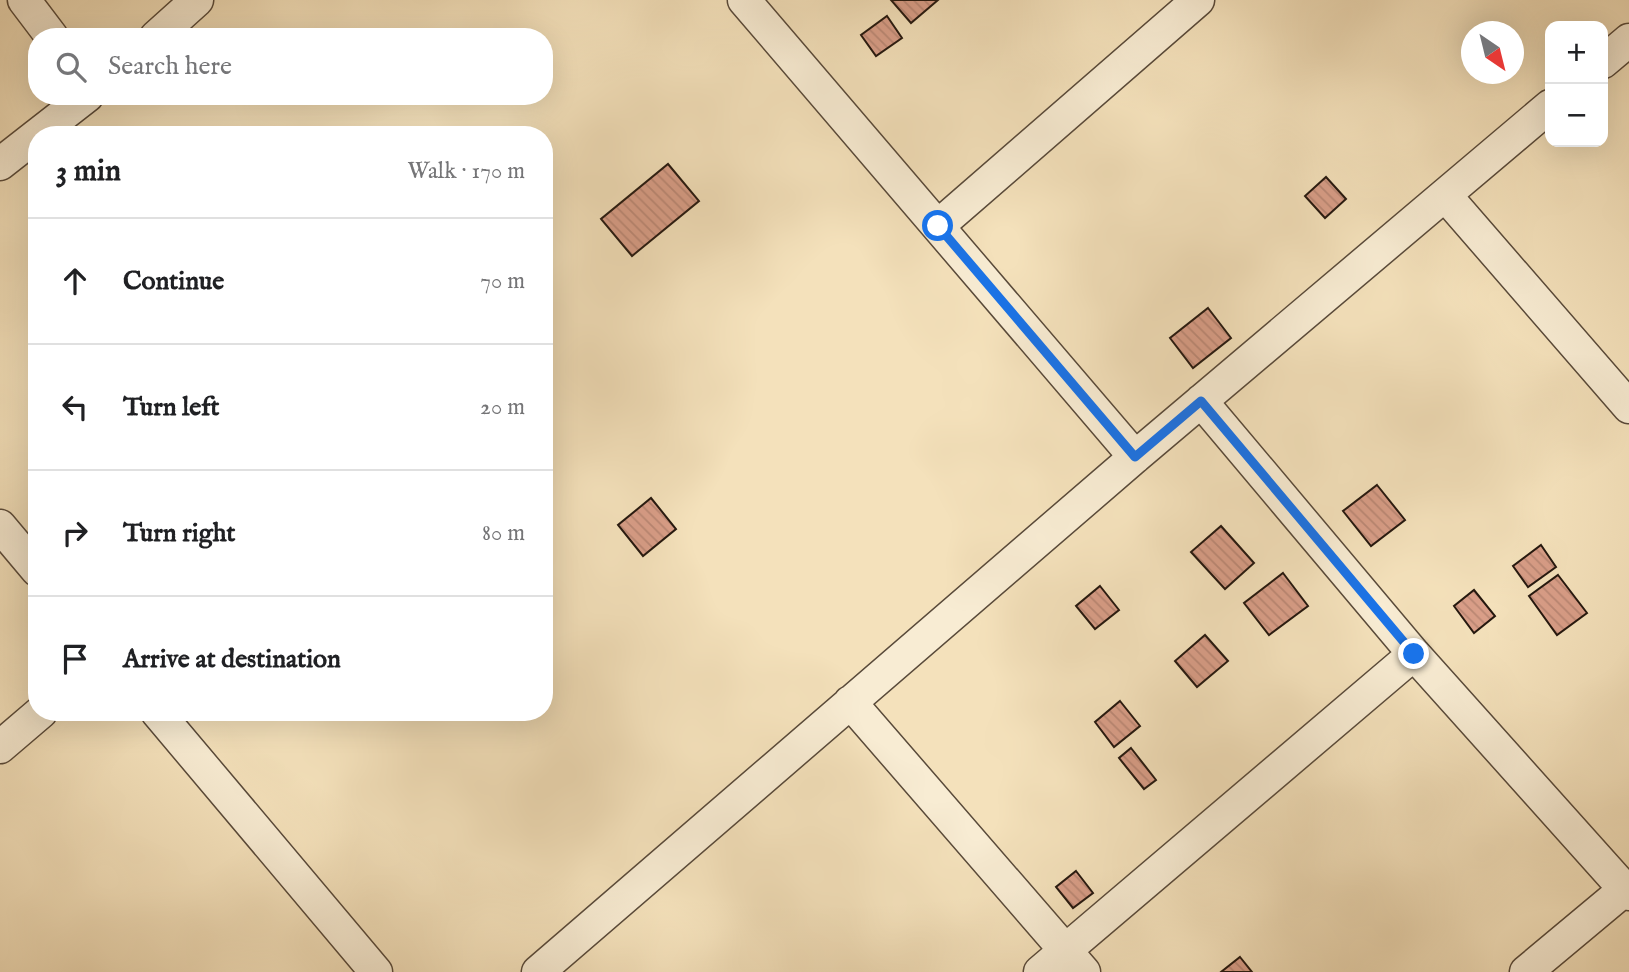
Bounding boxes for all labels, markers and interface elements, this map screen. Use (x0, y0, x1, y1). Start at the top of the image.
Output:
north arrow (1461, 21, 1524, 84)
map controls (1545, 21, 1608, 147)
button: + (1545, 21, 1608, 84)
search box (28, 28, 553, 105)
icon: search (52, 48, 90, 86)
text: Search here (108, 50, 232, 83)
button: − (1545, 84, 1608, 147)
text: 3 min (56, 153, 121, 191)
text: Walk · 170 m (407, 157, 525, 186)
route start (922, 210, 953, 241)
icon: ahead (56, 262, 94, 300)
text: Continue (123, 265, 224, 298)
text: 70 m (480, 267, 525, 296)
icon: left (56, 388, 94, 426)
text: Turn left (123, 391, 220, 424)
text: 20 m (480, 393, 525, 422)
icon: right (56, 514, 94, 552)
text: Turn right (123, 517, 236, 550)
text: 80 m (482, 519, 525, 548)
route end (1398, 638, 1429, 669)
icon: arrive (56, 640, 94, 678)
text: Arrive at destination (123, 643, 341, 676)

